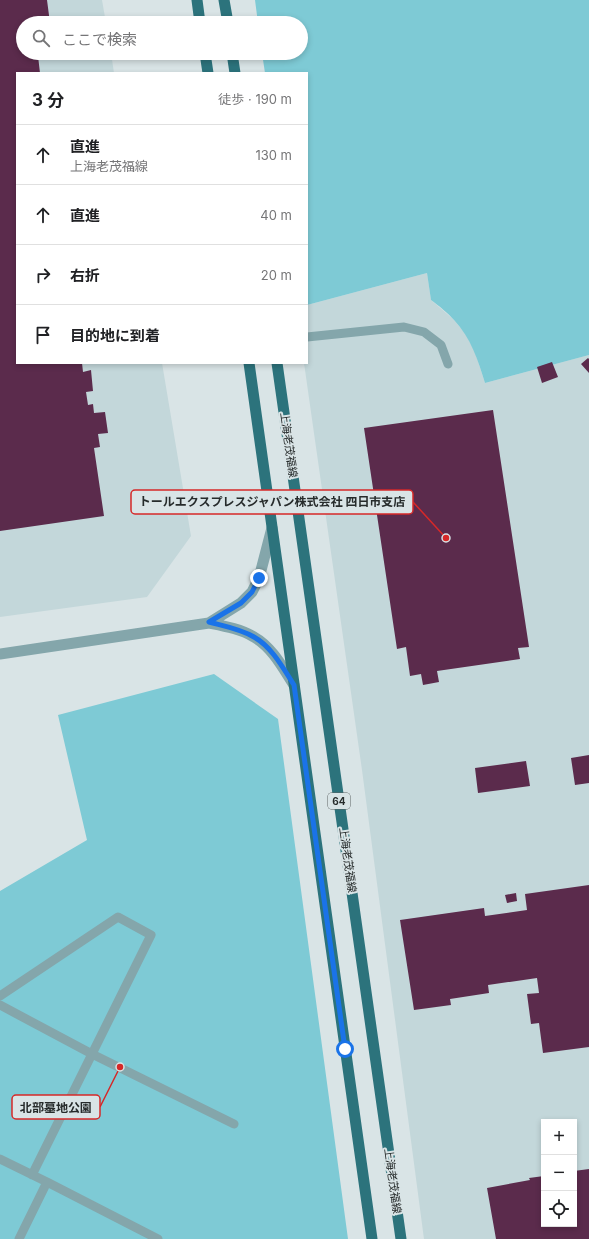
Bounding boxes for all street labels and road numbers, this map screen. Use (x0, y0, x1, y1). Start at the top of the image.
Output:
street label: 上海老茂福線 (277, 411, 301, 479)
road number: 64 (328, 793, 350, 809)
street label: 上海老茂福線 (336, 826, 360, 894)
street label: 上海老茂福線 (381, 1147, 405, 1215)

